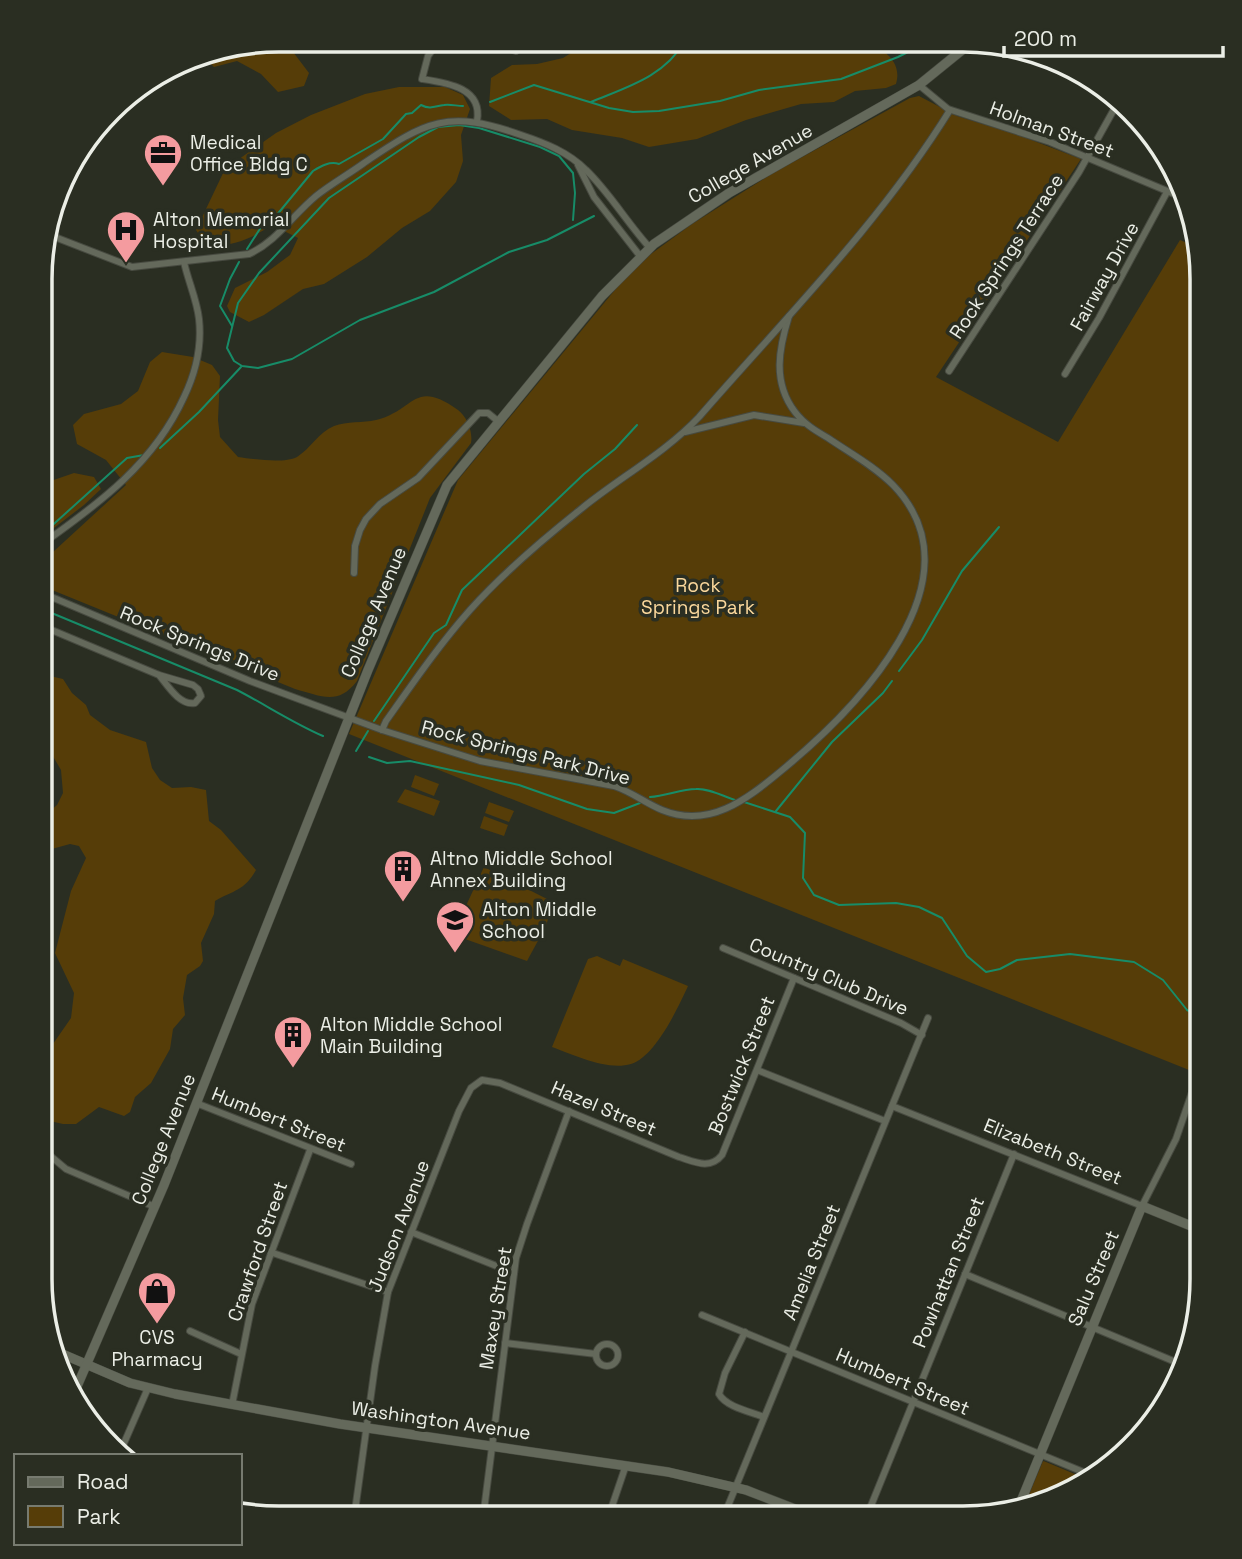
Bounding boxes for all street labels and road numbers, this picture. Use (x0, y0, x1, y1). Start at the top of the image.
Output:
street label: Holman Street (986, 95, 1118, 164)
street label: College Avenue (684, 118, 817, 209)
street label: Rock Springs Terrace (944, 169, 1069, 344)
street label: Fairway Drive (1064, 217, 1145, 335)
street label: College Avenue (335, 543, 412, 681)
street label: Rock Springs Drive (116, 600, 283, 687)
street label: Rock Springs Park Drive (419, 714, 633, 791)
street label: Country Club Drive (745, 932, 912, 1021)
street label: Bostwick Street (702, 992, 781, 1138)
street label: College Avenue (126, 1070, 201, 1209)
street label: Hazel Street (547, 1075, 660, 1142)
street label: Humbert Street (208, 1081, 350, 1158)
street label: Elizabeth Street (980, 1112, 1126, 1191)
street label: Judson Avenue (362, 1156, 435, 1296)
street label: Crawford Street (222, 1178, 293, 1325)
street label: Powhattan Street (907, 1193, 990, 1351)
street label: Amelia Street (777, 1201, 846, 1324)
street label: Salu Street (1062, 1226, 1125, 1330)
street label: Maxey Street (473, 1245, 518, 1371)
street label: Humbert Street (832, 1342, 973, 1421)
street label: Washington Avenue (350, 1396, 532, 1445)

